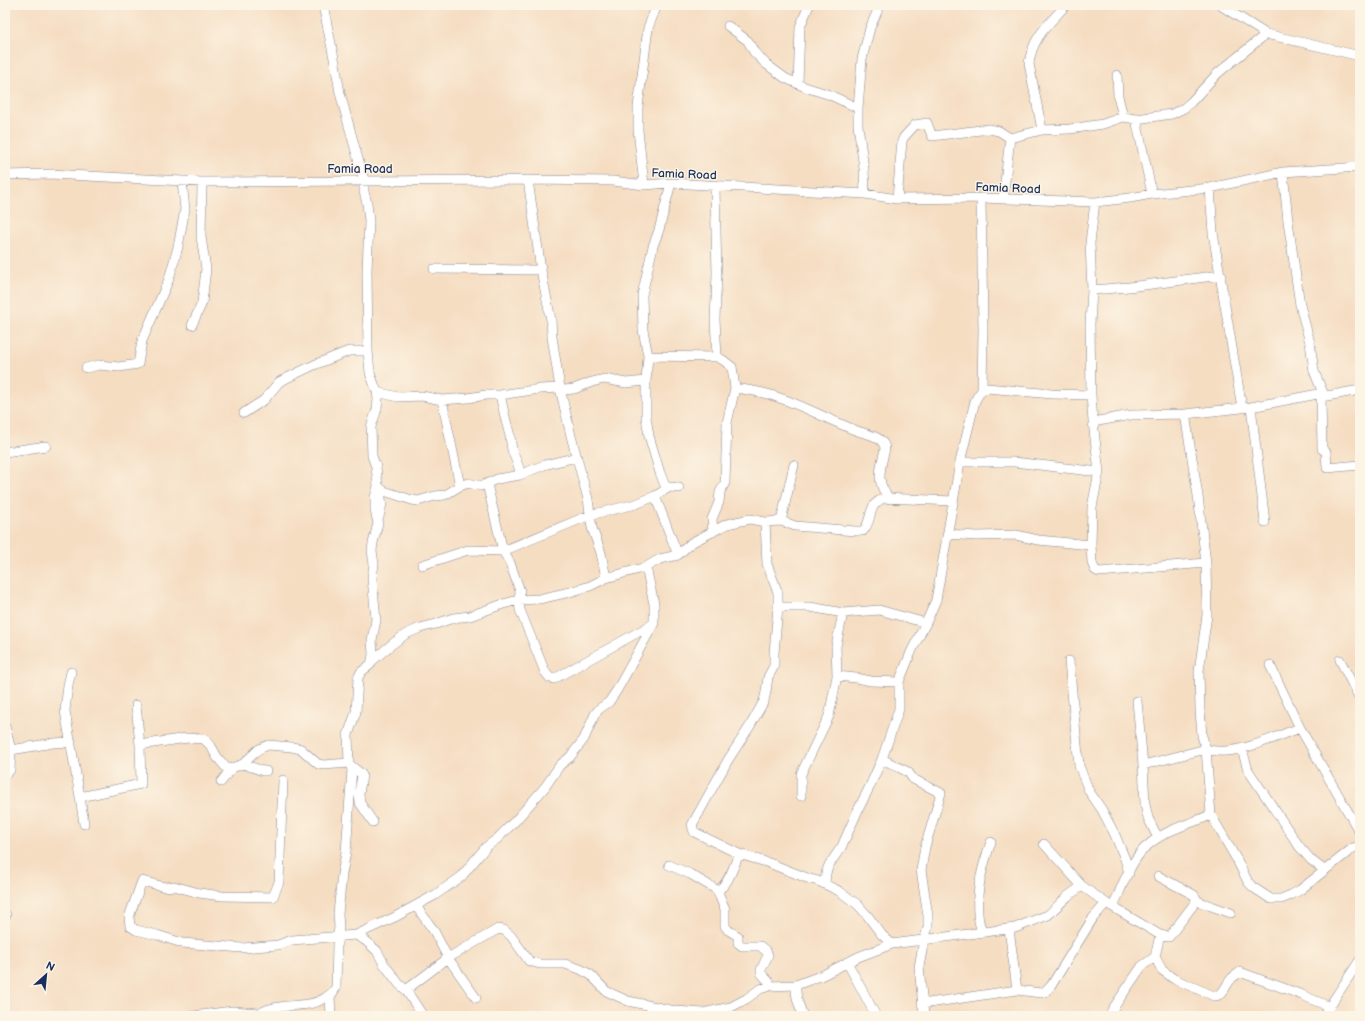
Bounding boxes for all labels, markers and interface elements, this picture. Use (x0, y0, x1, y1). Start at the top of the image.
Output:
street label: Famia Road (327, 162, 393, 177)
street label: Famia Road (651, 166, 717, 183)
street label: Famia Road (975, 180, 1041, 197)
north arrow (26, 955, 66, 995)
text: N (44, 959, 57, 974)

